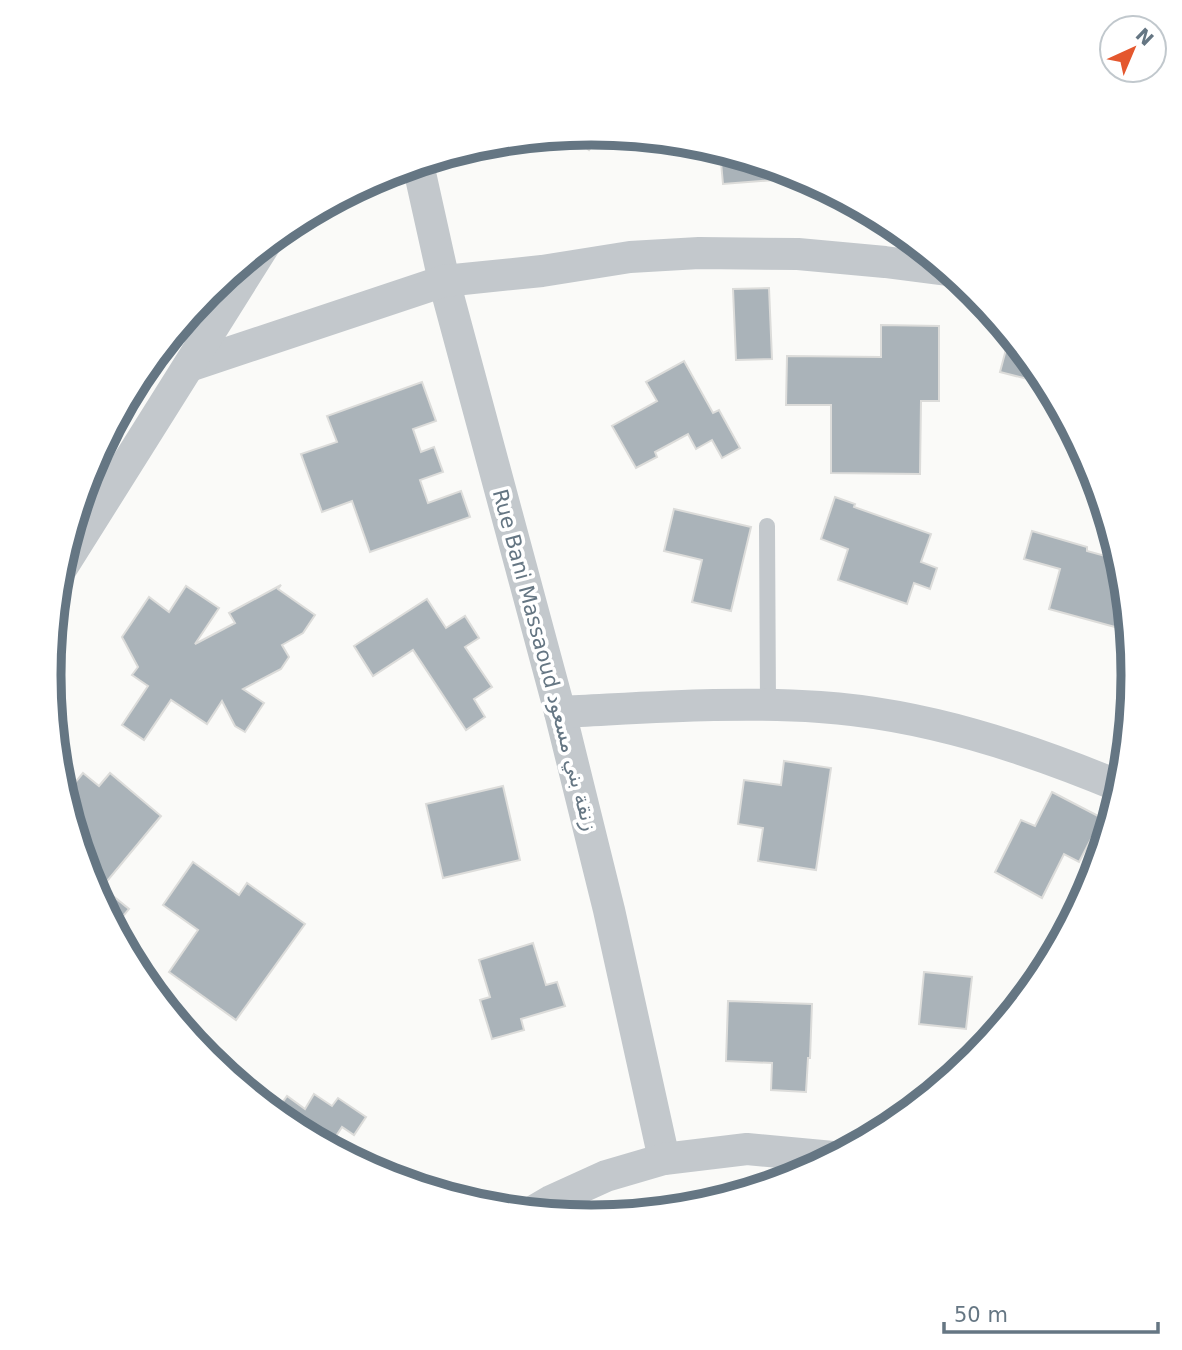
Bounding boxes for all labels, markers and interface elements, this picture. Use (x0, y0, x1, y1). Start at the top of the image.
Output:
north arrow (1098, 14, 1168, 84)
text: N (1131, 23, 1158, 50)
street label: Rue Bani Massaoud زنقة بني مسعود (488, 487, 602, 833)
scale bar (944, 1290, 1158, 1334)
text: 50 m (954, 1303, 1008, 1327)

